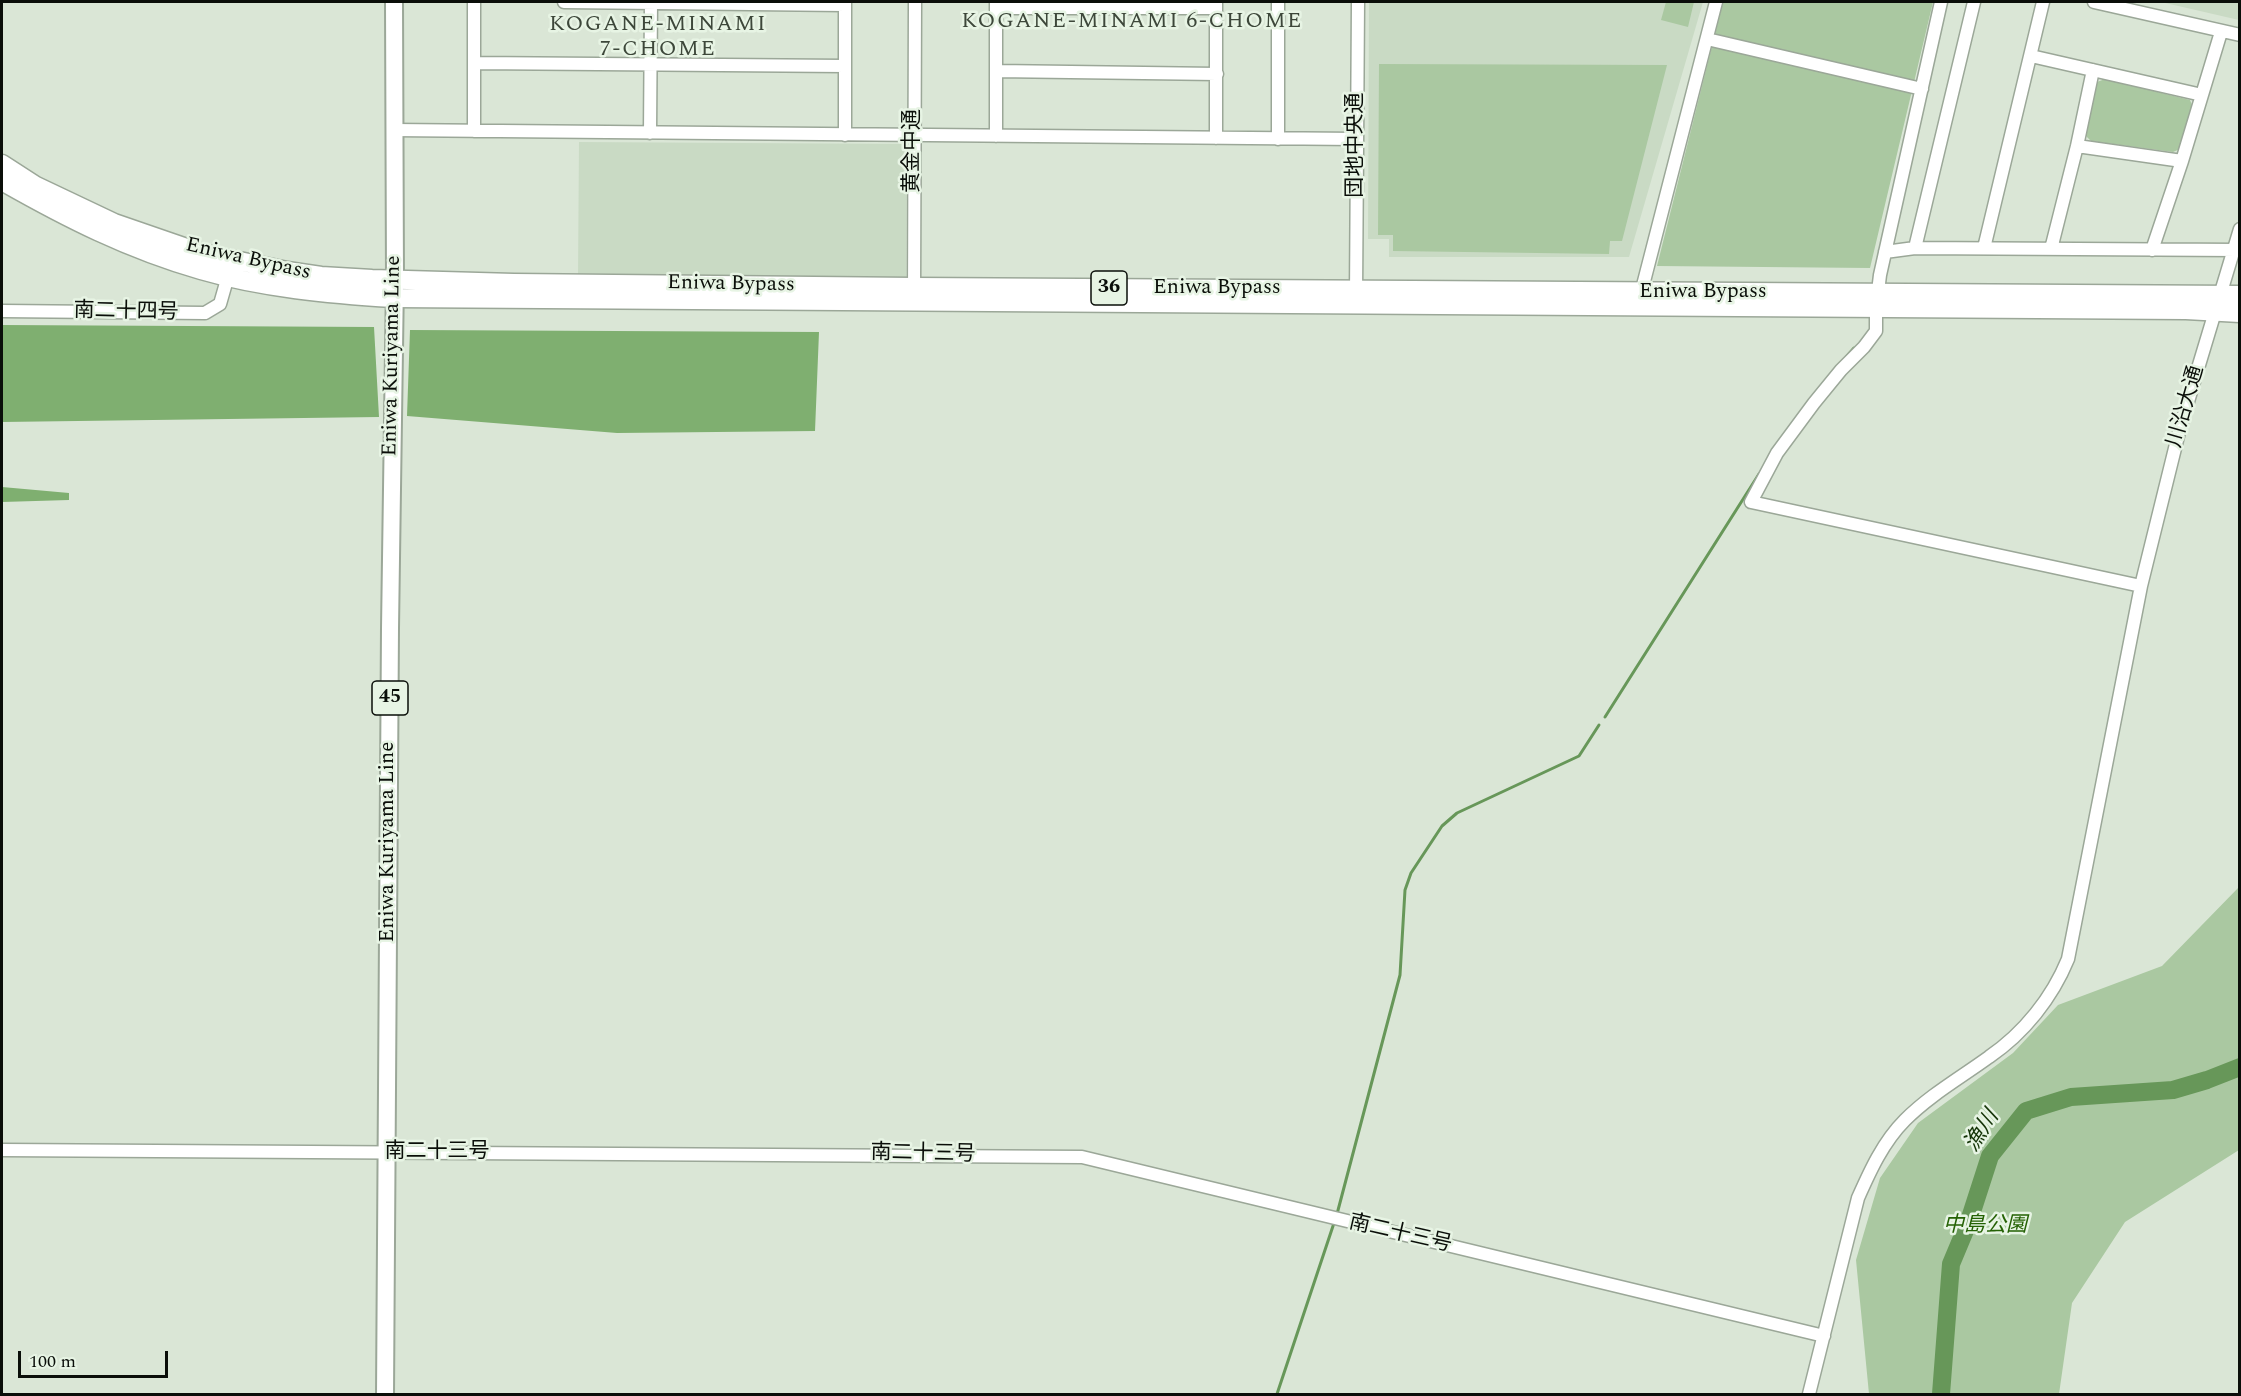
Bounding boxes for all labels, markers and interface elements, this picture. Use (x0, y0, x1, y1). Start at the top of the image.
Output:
district label: KOGANE-MINAMI 6-CHOME (961, 10, 1303, 36)
district label: KOGANE-MINAMI 7-CHOME (549, 13, 767, 64)
street label: 団地中央通 (1344, 93, 1370, 197)
street label: 黄金中通 (901, 109, 927, 193)
street label: Eniwa Bypass (183, 233, 313, 287)
street label: Eniwa Kuriyama Line (379, 255, 407, 457)
street label: Eniwa Bypass (667, 271, 795, 299)
road number: 36 (1091, 271, 1127, 305)
street label: Eniwa Bypass (1153, 276, 1281, 302)
street label: Eniwa Bypass (1639, 280, 1767, 306)
street label: 南二十四号 (73, 299, 179, 327)
street label: 川沿大通 (2163, 363, 2211, 451)
road number: 45 (372, 681, 408, 715)
street label: Eniwa Kuriyama Line (376, 742, 402, 942)
water label: 漁川 (1960, 1106, 2006, 1158)
street label: 南二十三号 (385, 1140, 489, 1166)
street label: 南二十三号 (870, 1141, 976, 1169)
street label: 南二十三号 (1346, 1211, 1454, 1259)
park label: 中島公園 (1943, 1214, 2027, 1240)
scale bar (21, 1339, 171, 1377)
text: 100 m (29, 1348, 76, 1375)

